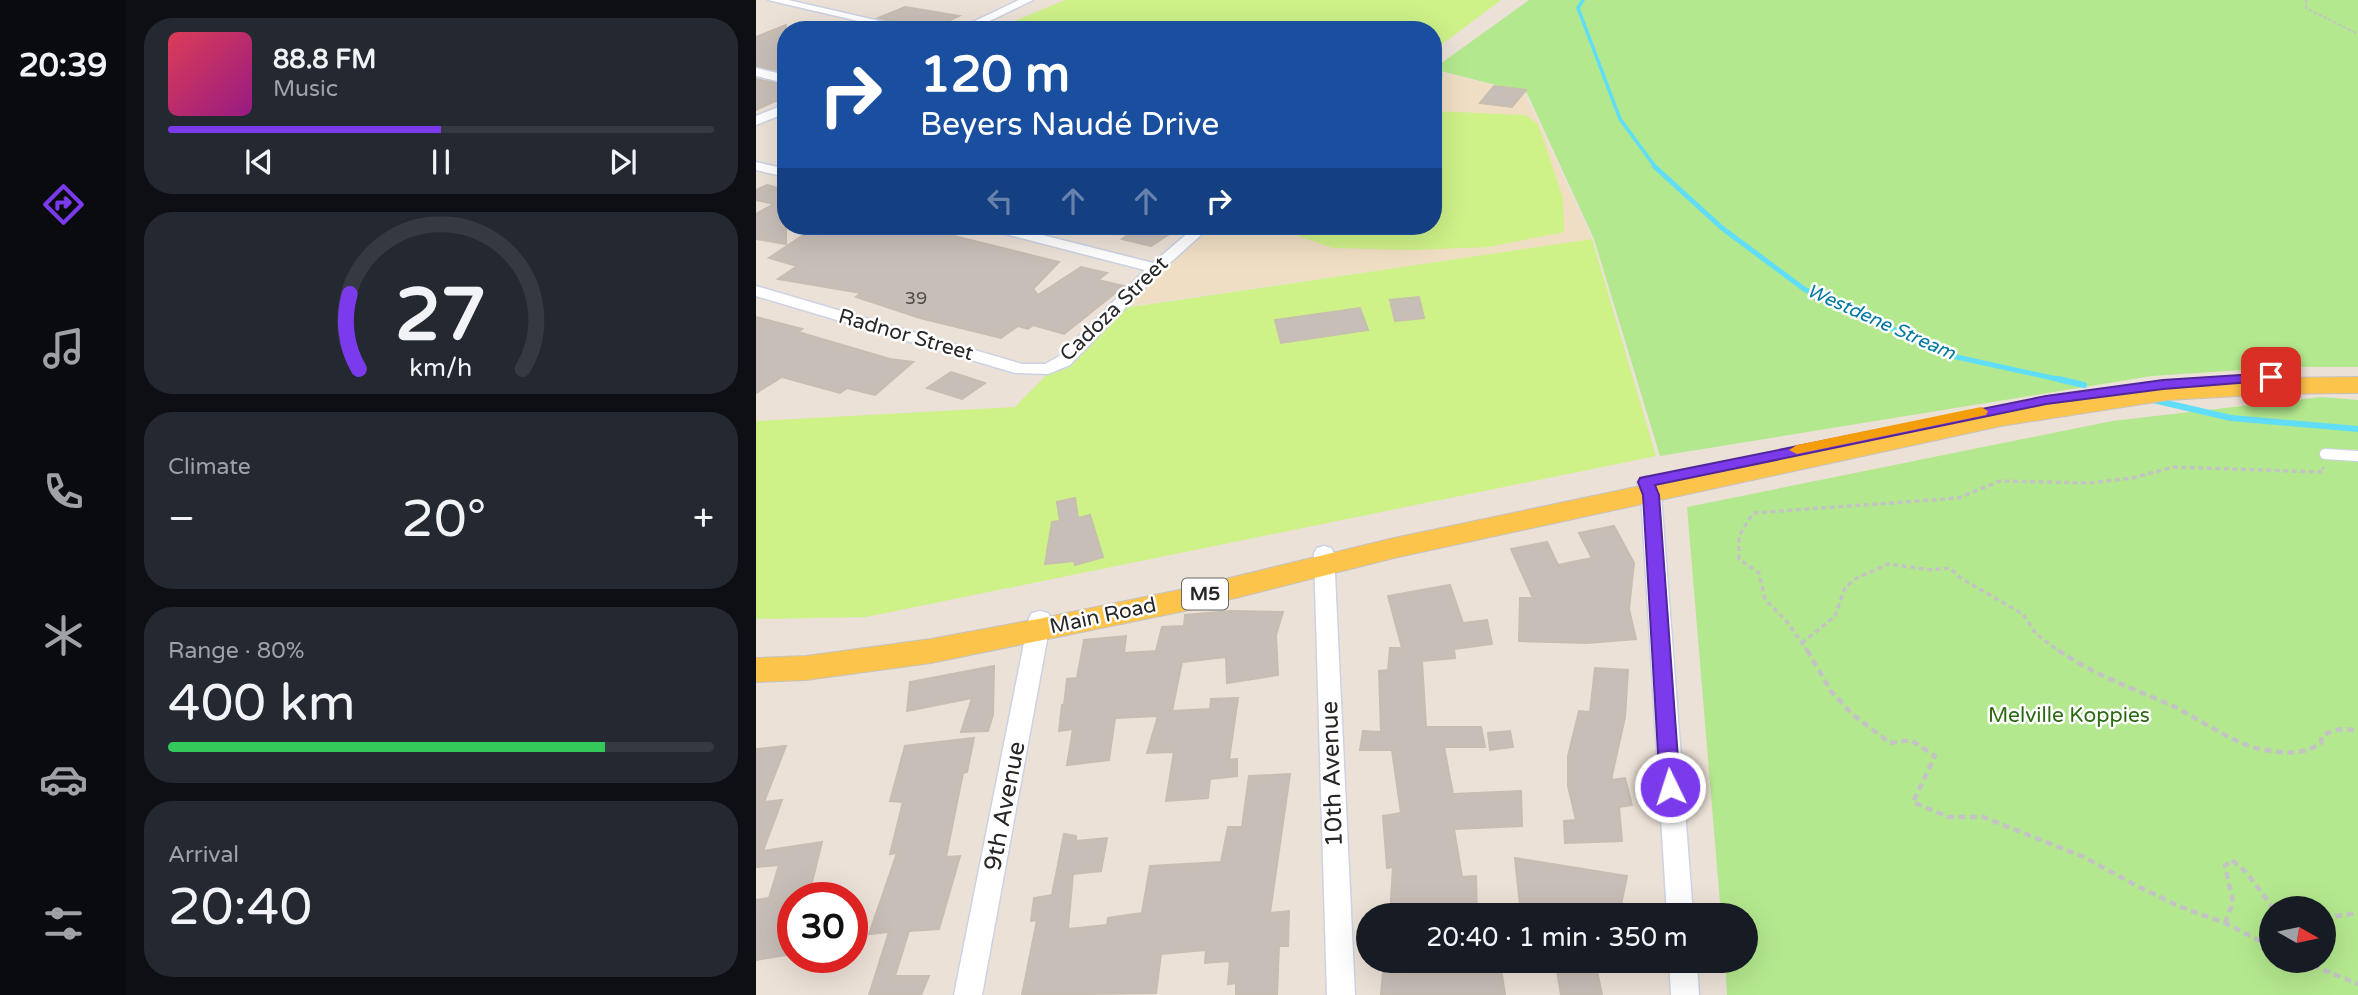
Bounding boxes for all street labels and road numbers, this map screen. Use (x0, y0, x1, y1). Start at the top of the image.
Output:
street label: Cadoza Street (1055, 251, 1173, 367)
street label: Radnor Street (836, 304, 976, 366)
road number: M5 (1182, 579, 1228, 610)
street label: Main Road (1047, 593, 1159, 639)
street label: 10th Avenue (1315, 700, 1349, 848)
street label: 9th Avenue (978, 739, 1032, 873)

